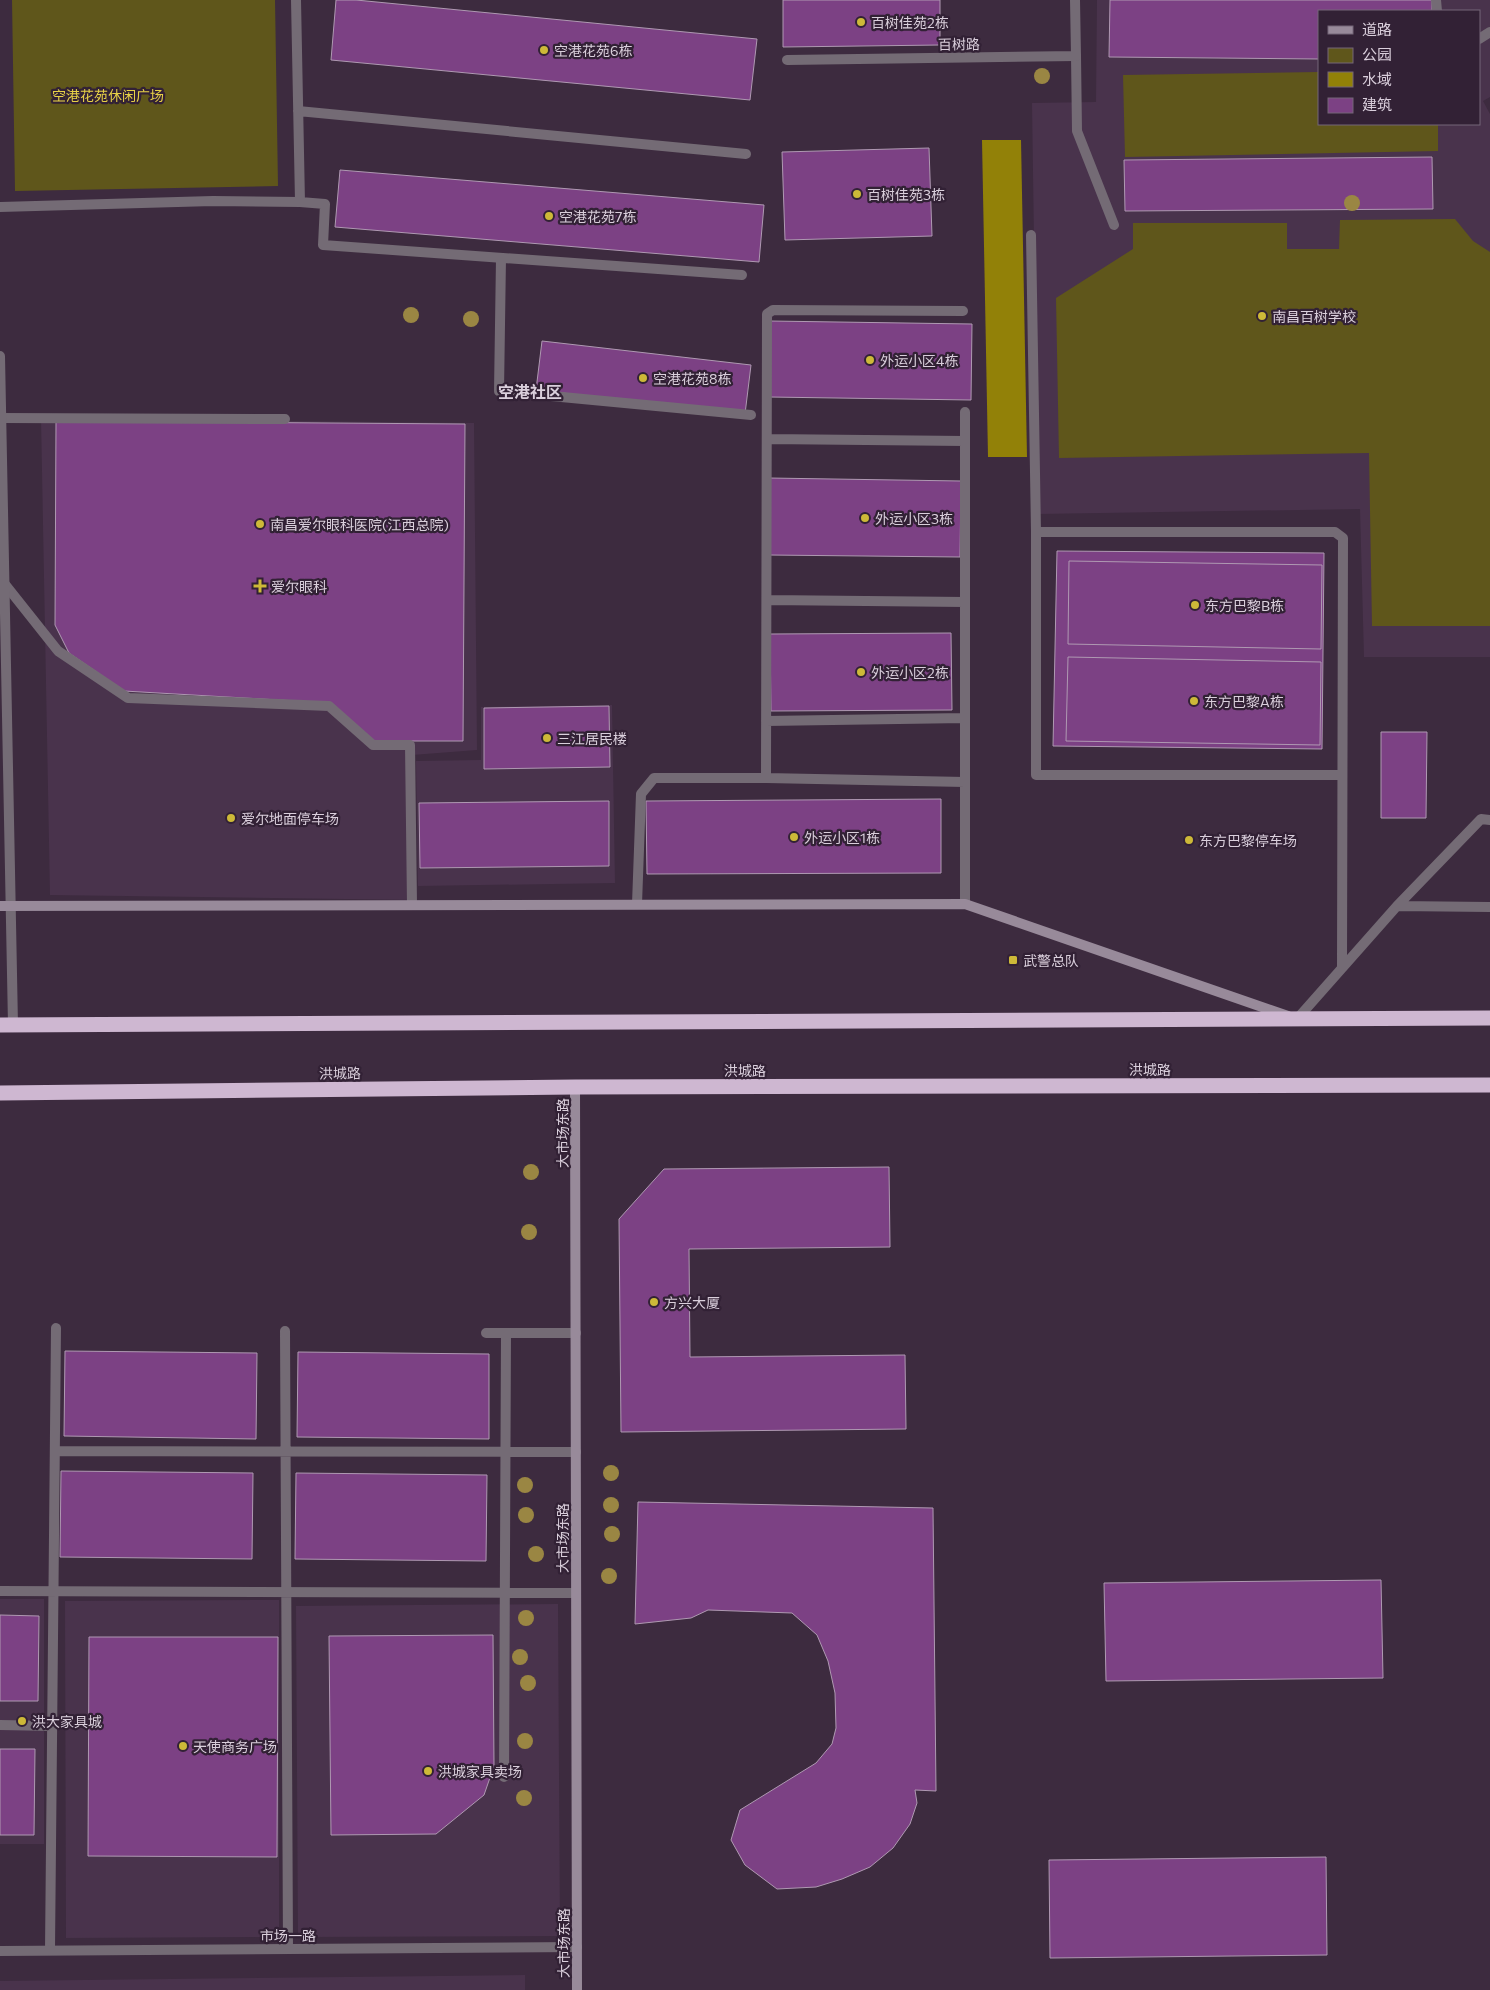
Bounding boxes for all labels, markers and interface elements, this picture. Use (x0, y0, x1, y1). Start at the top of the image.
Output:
legend (1318, 10, 1480, 125)
place label: 百树佳苑2栋 (871, 14, 949, 31)
marker: 百树佳苑2栋 (855, 16, 867, 28)
text: 道路 (1362, 20, 1392, 38)
street label: 百树路 (938, 35, 980, 53)
place label: 空港花苑6栋 (554, 42, 633, 59)
marker: 空港花苑6栋 (538, 44, 550, 56)
text: 公园 (1362, 45, 1392, 63)
text: 水域 (1362, 70, 1392, 88)
park label: 空港花苑休闲广场 (52, 87, 164, 104)
text: 建筑 (1362, 95, 1392, 113)
place label: 百树佳苑3栋 (867, 186, 945, 203)
marker: 百树佳苑3栋 (851, 188, 863, 200)
place label: 空港花苑7栋 (559, 208, 636, 225)
marker: 空港花苑7栋 (543, 210, 555, 222)
place label: 南昌百树学校 (1272, 308, 1356, 325)
marker: 南昌百树学校 (1256, 310, 1268, 322)
place label: 外运小区4栋 (880, 352, 958, 369)
marker: 外运小区4栋 (864, 354, 876, 366)
place label: 空港花苑8栋 (653, 370, 732, 387)
marker: 空港花苑8栋 (637, 372, 649, 384)
district label: 空港社区 (498, 382, 562, 401)
place label: 外运小区3栋 (875, 510, 953, 527)
marker: 外运小区3栋 (859, 512, 871, 524)
place label: 南昌爱尔眼科医院(江西总院) (270, 516, 449, 533)
marker: 南昌爱尔眼科医院(江西总院) (254, 518, 266, 530)
place label: 爱尔眼科 (271, 578, 327, 595)
marker: 爱尔眼科 (253, 579, 267, 593)
place label: 东方巴黎B栋 (1205, 597, 1284, 614)
marker: 东方巴黎B栋 (1189, 599, 1201, 611)
place label: 外运小区2栋 (871, 664, 949, 681)
marker: 外运小区2栋 (855, 666, 867, 678)
place label: 东方巴黎A栋 (1204, 693, 1284, 710)
marker: 东方巴黎A栋 (1188, 695, 1200, 707)
place label: 三江居民楼 (557, 730, 627, 747)
marker: 三江居民楼 (541, 732, 553, 744)
place label: 爱尔地面停车场 (241, 810, 339, 827)
marker: 爱尔地面停车场 (225, 812, 237, 824)
place label: 外运小区1栋 (804, 829, 880, 846)
marker: 外运小区1栋 (788, 831, 800, 843)
place label: 东方巴黎停车场 (1199, 832, 1297, 849)
marker: 东方巴黎停车场 (1183, 834, 1195, 846)
place label: 武警总队 (1023, 952, 1079, 969)
marker: 武警总队 (1007, 954, 1019, 966)
street label: 洪城路 (1129, 1061, 1171, 1078)
street label: 洪城路 (724, 1062, 766, 1079)
street label: 洪城路 (319, 1064, 361, 1082)
street label: 大市场东路 (554, 1098, 571, 1168)
place label: 方兴大厦 (664, 1294, 720, 1311)
marker: 方兴大厦 (648, 1296, 660, 1308)
street label: 大市场东路 (554, 1503, 571, 1573)
place label: 洪大家具城 (32, 1713, 102, 1730)
marker: 洪大家具城 (16, 1715, 28, 1727)
place label: 天使商务广场 (193, 1738, 277, 1755)
marker: 天使商务广场 (177, 1740, 189, 1752)
place label: 洪城家具卖场 (438, 1763, 522, 1780)
marker: 洪城家具卖场 (422, 1765, 434, 1777)
street label: 大市场东路 (555, 1908, 572, 1978)
street label: 市场一路 (260, 1927, 316, 1944)

